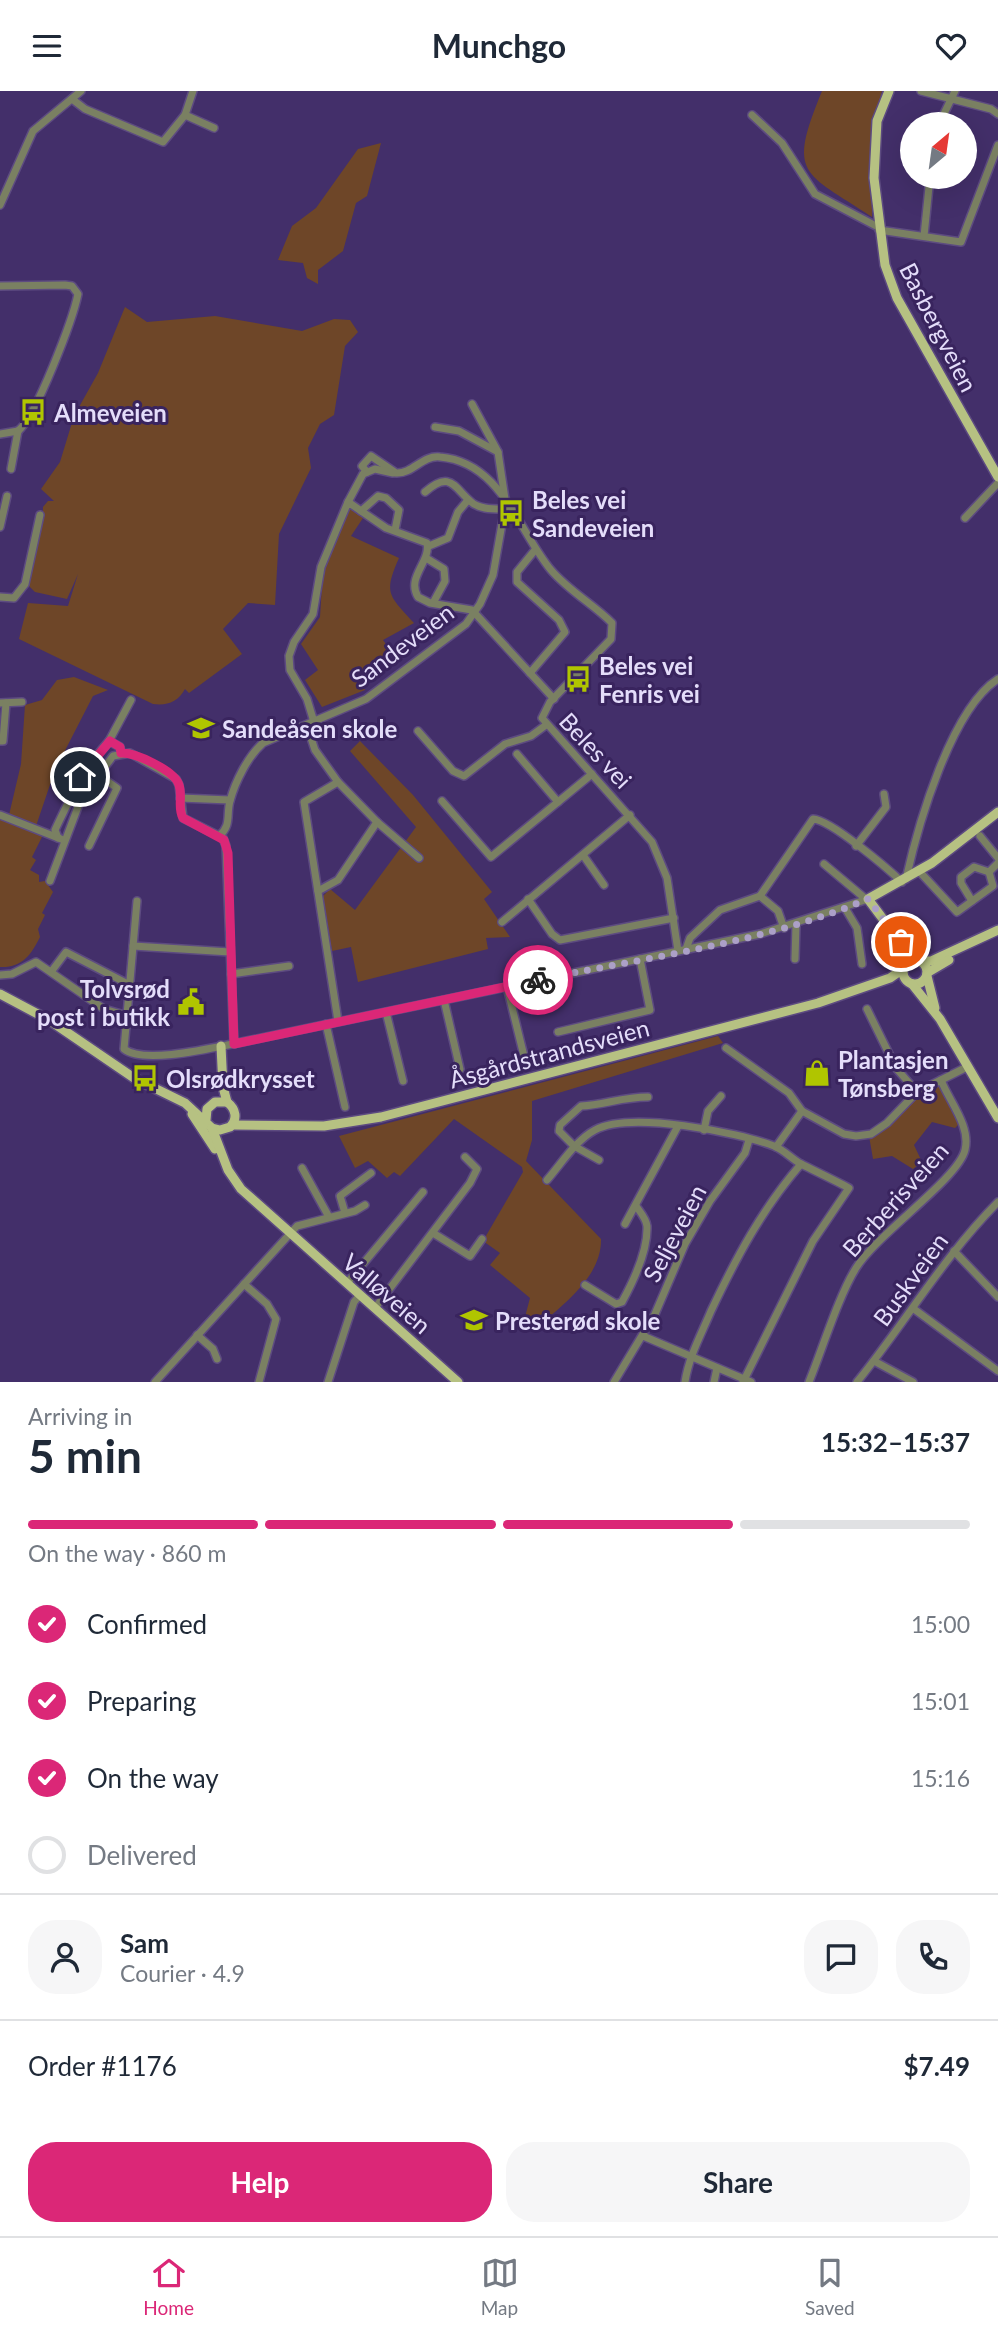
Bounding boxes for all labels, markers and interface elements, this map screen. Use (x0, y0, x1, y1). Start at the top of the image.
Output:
text: Munchgo (432, 26, 566, 65)
icon: menu (28, 27, 66, 65)
icon: heart (932, 27, 970, 65)
north arrow (900, 112, 976, 189)
map controls (900, 112, 977, 189)
street label: Basbergveien (894, 257, 984, 397)
bus stop icon: Almeveien (18, 397, 48, 427)
place label: Almeveien (53, 398, 167, 427)
place label: Beles vei Sandeveien (532, 485, 654, 542)
bus stop icon: Beles vei Sandeveien (496, 498, 526, 528)
street label: Sandeveien (345, 597, 459, 693)
place label: Beles vei Fenris vei (599, 651, 700, 708)
bus stop icon: Beles vei Fenris vei (563, 664, 593, 694)
street label: Beles vei (554, 706, 638, 794)
school or university icon: Sandeåsen skole (186, 713, 216, 743)
place label: Sandeåsen skole (222, 714, 398, 743)
pin (50, 747, 110, 807)
icon: home (61, 758, 99, 796)
pin (871, 912, 931, 972)
icon: bag (882, 923, 920, 961)
courier (503, 945, 573, 1015)
icon: bike (519, 961, 557, 999)
place label: Tolvsrød post i butikk (37, 974, 170, 1031)
public building icon: Tolvsrød post i butikk (176, 987, 206, 1017)
street label: Åsgårdstrandsveien (446, 1012, 652, 1094)
place label: Plantasjen Tønsberg (838, 1045, 948, 1102)
shop icon: Plantasjen Tønsberg (802, 1058, 832, 1088)
bus stop icon: Olsrødkrysset (130, 1063, 160, 1093)
place label: Olsrødkrysset (166, 1064, 315, 1093)
street label: Berberisveien (836, 1136, 954, 1262)
street label: Seljeveien (636, 1179, 712, 1287)
street label: Buskveien (867, 1227, 953, 1331)
street label: Valløveien (337, 1247, 437, 1339)
school or university icon: Presterød skole (459, 1305, 489, 1335)
place label: Presterød skole (495, 1306, 661, 1335)
text: Arriving in (28, 1402, 132, 1430)
text: 15:32–15:37 (821, 1426, 970, 1458)
text: 5 min (28, 1428, 142, 1483)
text: On the way · 860 m (28, 1539, 227, 1567)
icon: check (28, 1605, 66, 1643)
text: Confirmed (87, 1608, 207, 1640)
text: 15:00 (911, 1610, 970, 1638)
icon: check (28, 1682, 66, 1720)
text: Preparing (87, 1685, 196, 1717)
text: 15:01 (911, 1687, 970, 1715)
icon: check (28, 1759, 66, 1797)
text: On the way (87, 1762, 219, 1794)
text: 15:16 (911, 1764, 970, 1792)
text: Delivered (87, 1839, 197, 1871)
button: person (28, 1920, 102, 1994)
button: chat (804, 1920, 878, 1994)
button: phone (896, 1920, 970, 1994)
text: Sam (120, 1927, 169, 1959)
text: Courier · 4.9 (120, 1959, 245, 1987)
text: Order #1176 (28, 2050, 177, 2082)
text: $7.49 (904, 2050, 970, 2082)
button: Help (28, 2142, 492, 2222)
button: Share (506, 2142, 970, 2222)
tab: Home (143, 2254, 194, 2319)
tab: Map (481, 2254, 519, 2319)
tab: Saved (805, 2254, 855, 2319)

